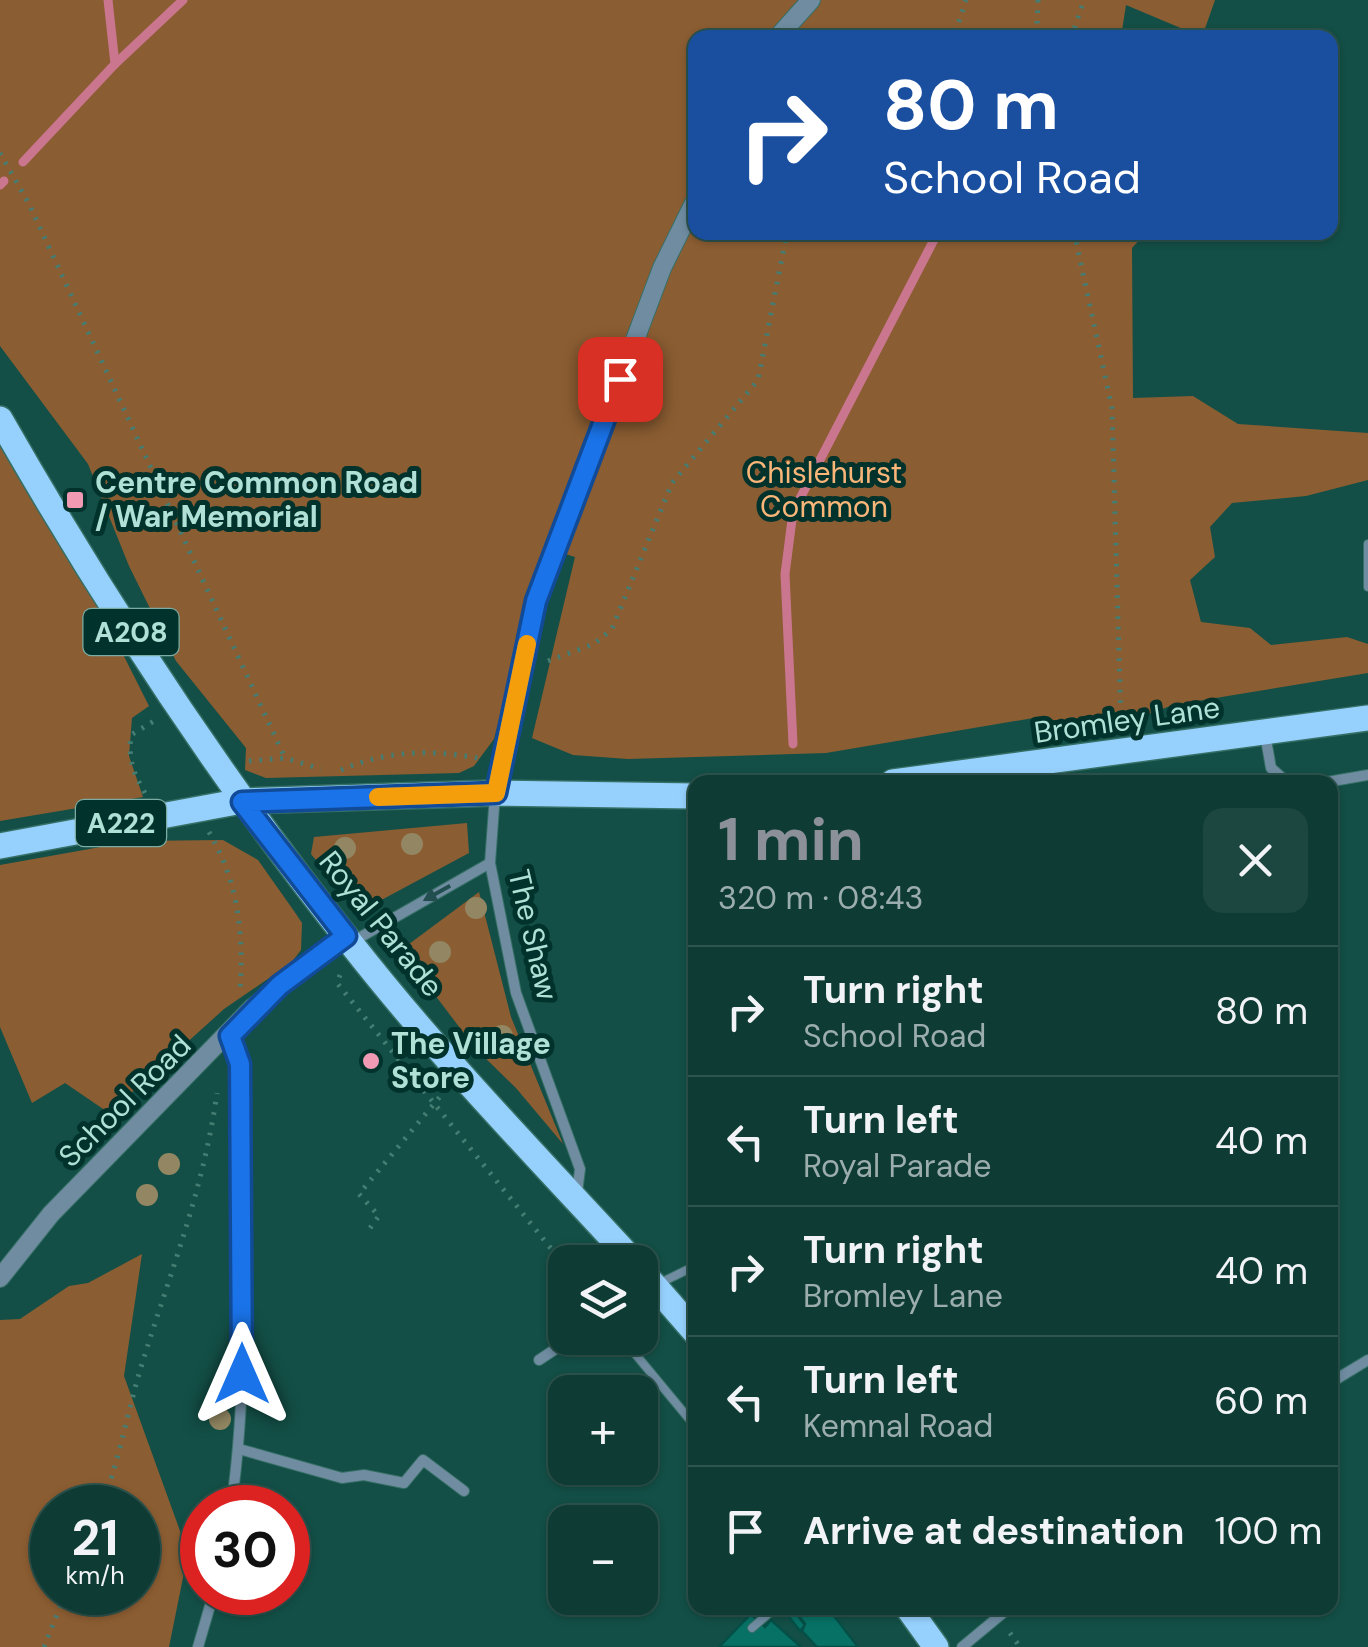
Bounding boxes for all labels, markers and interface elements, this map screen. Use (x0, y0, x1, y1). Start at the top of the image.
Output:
text: 80 m (883, 60, 1059, 151)
icon: right (718, 70, 848, 200)
text: School Road (883, 148, 1141, 207)
pin (578, 337, 663, 422)
icon: arrive (593, 352, 648, 407)
park label: Chislehurst Common (746, 453, 902, 526)
place label: Centre Common Road / War Memorial (95, 463, 418, 536)
marker: Centre Common Road / War Memorial (64, 489, 86, 511)
road number: A208 (84, 609, 178, 655)
street label: Bromley Lane (1031, 687, 1222, 752)
road number: A222 (76, 800, 166, 846)
text: 1 min (718, 800, 864, 879)
button: close (1203, 808, 1308, 913)
street label: Royal Parade (311, 843, 452, 1005)
street label: The Shaw (500, 866, 567, 1004)
text: 320 m · 08:43 (718, 877, 923, 919)
one-way arrow (423, 884, 452, 901)
text: Turn right (803, 965, 984, 1015)
icon: right (718, 984, 773, 1039)
text: 80 m (1215, 986, 1308, 1036)
text: School Road (803, 1015, 986, 1057)
place label: The Village Store (391, 1024, 551, 1097)
street label: School Road (50, 1026, 199, 1175)
marker: The Village Store (360, 1050, 382, 1072)
text: Turn left (803, 1095, 959, 1145)
icon: left (718, 1114, 773, 1169)
text: 40 m (1215, 1116, 1308, 1166)
text: Royal Parade (803, 1145, 991, 1187)
text: Turn right (803, 1225, 984, 1275)
icon: right (718, 1244, 773, 1299)
map controls (548, 1245, 658, 1615)
button: layers (548, 1245, 658, 1355)
text: 40 m (1215, 1246, 1308, 1296)
text: Bromley Lane (803, 1275, 1003, 1317)
position arrow (190, 1322, 294, 1426)
text: Turn left (803, 1355, 959, 1405)
icon: left (718, 1374, 773, 1429)
button: + (548, 1375, 658, 1485)
text: 60 m (1214, 1376, 1308, 1426)
text: Kemnal Road (803, 1405, 993, 1447)
speed limit sign: 30 (180, 1485, 310, 1615)
icon: arrive (718, 1504, 773, 1559)
text: 21 (71, 1505, 119, 1571)
button: − (548, 1505, 658, 1615)
text: Arrive at destination (803, 1506, 1185, 1556)
text: 100 m (1215, 1506, 1322, 1556)
text: km/h (65, 1559, 125, 1592)

